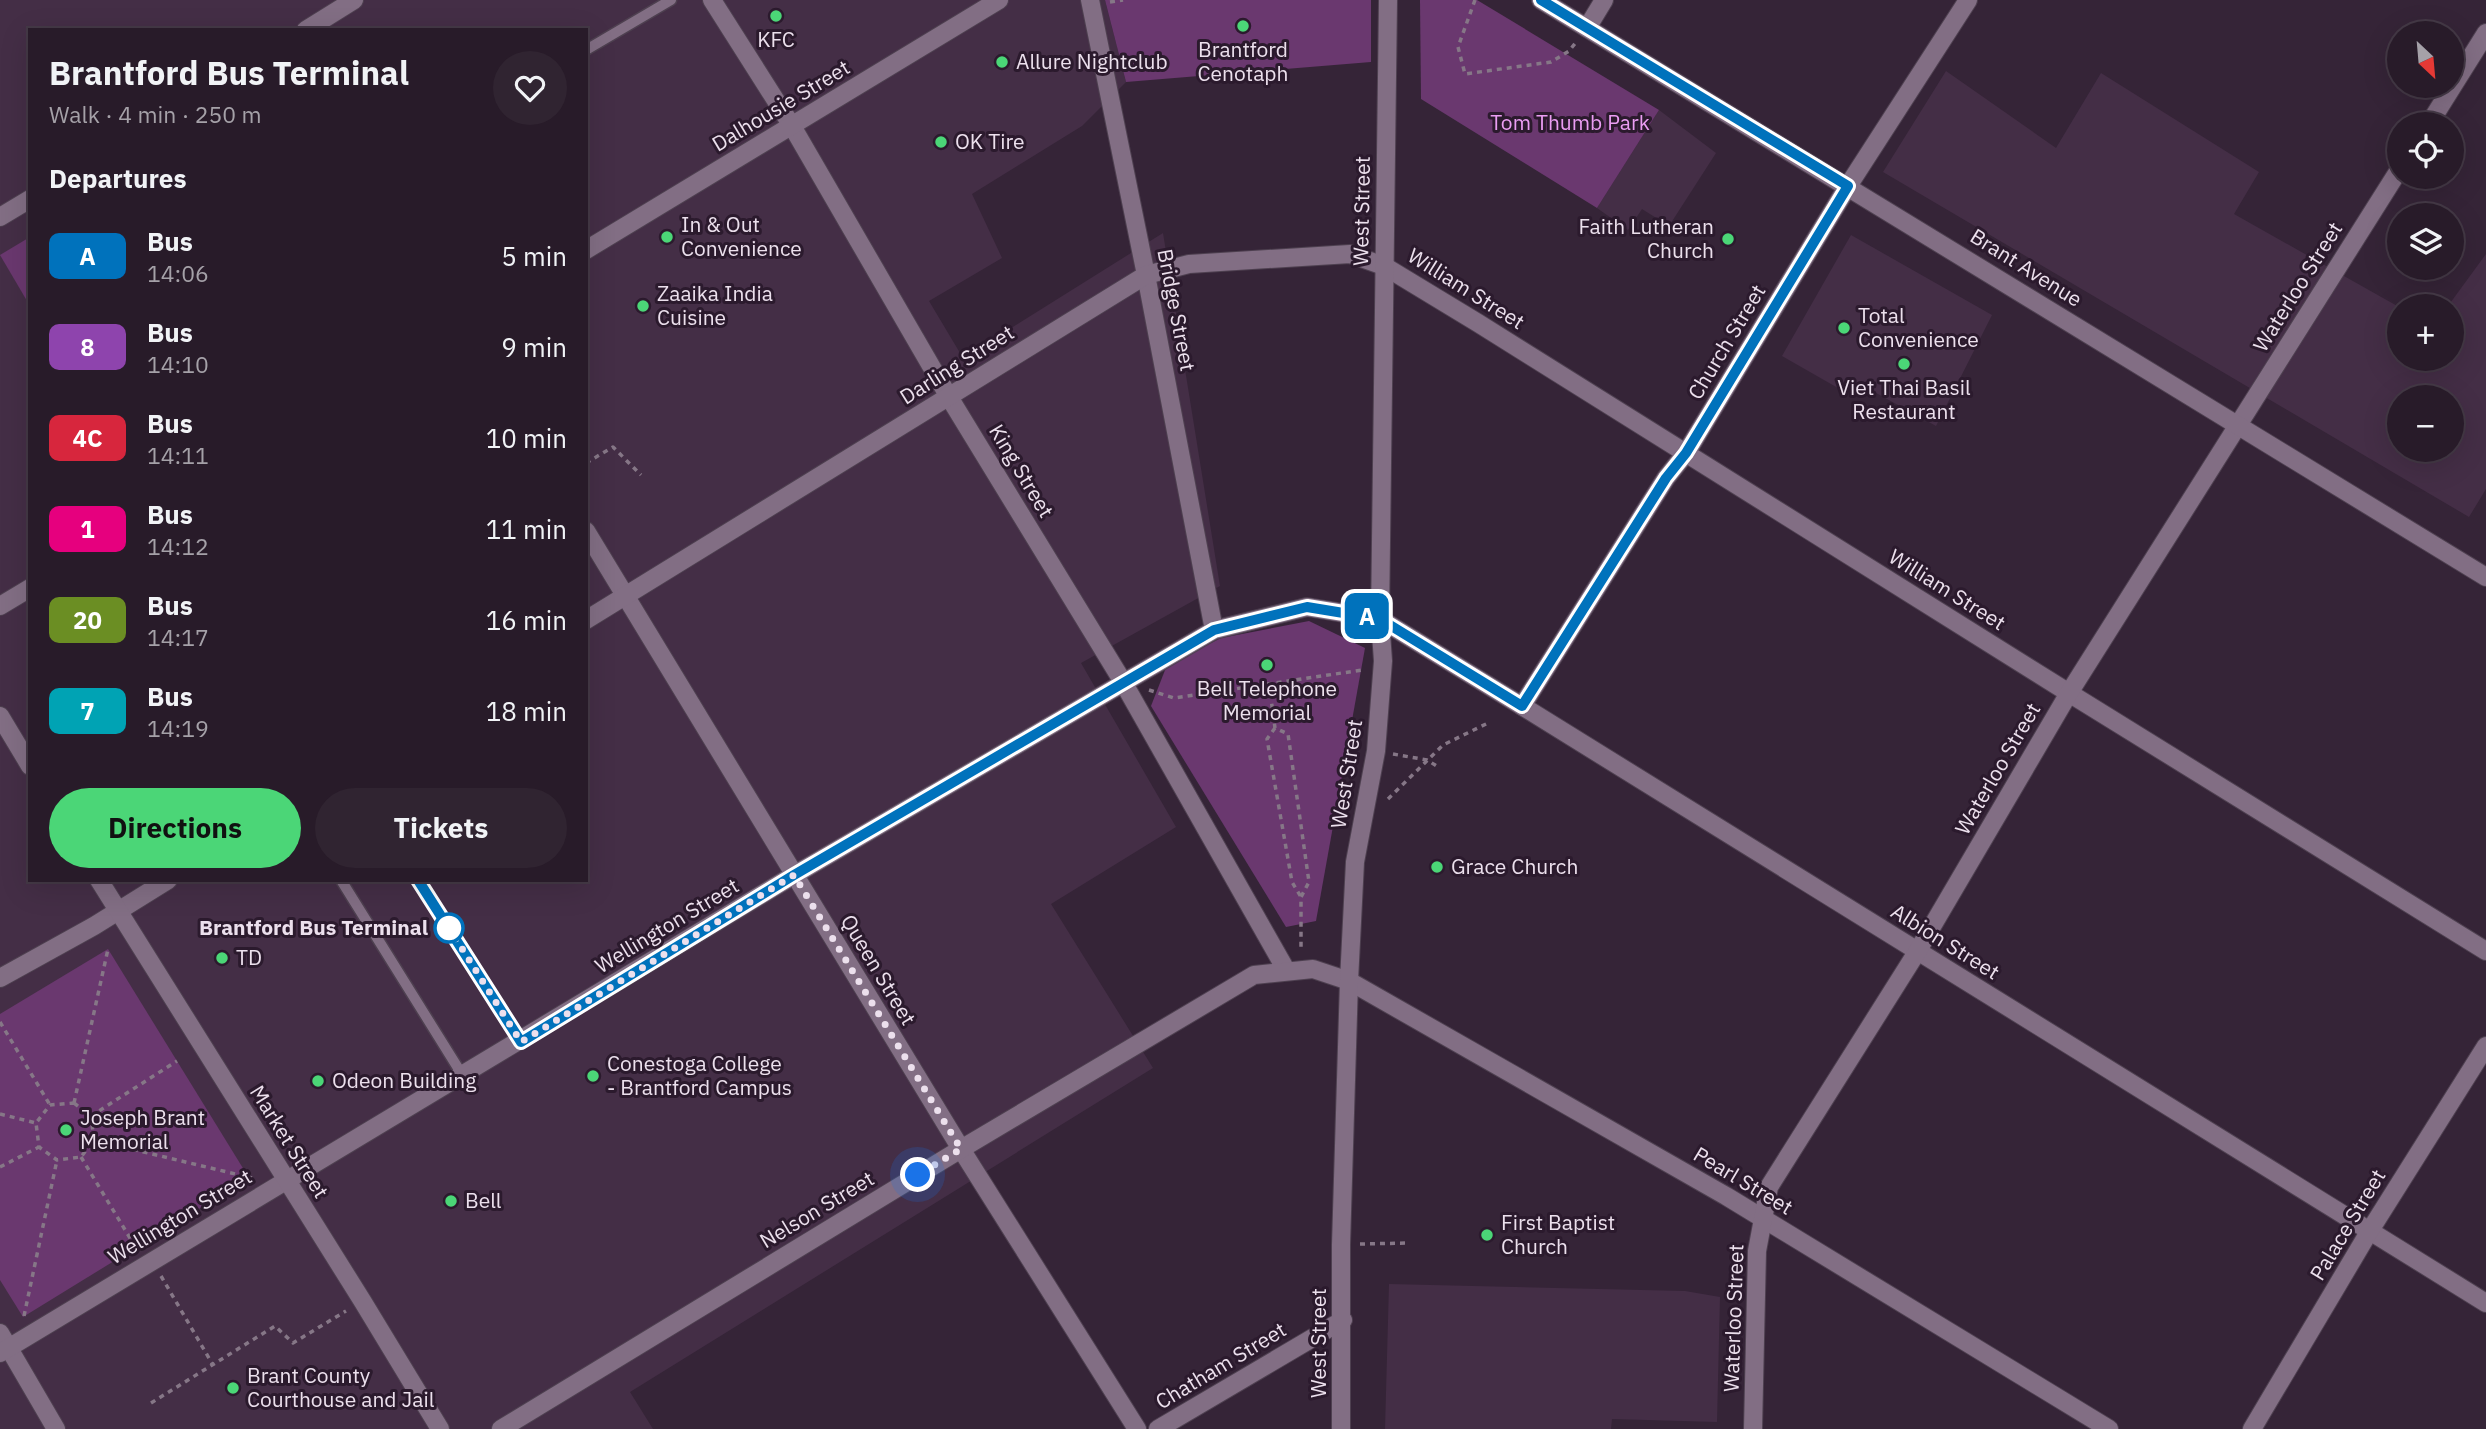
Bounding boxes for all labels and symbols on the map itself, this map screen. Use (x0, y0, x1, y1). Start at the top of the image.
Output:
marker: KFC (768, 8, 784, 24)
marker: Brantford Cenotaph (1235, 18, 1251, 34)
north arrow (2387, 21, 2464, 98)
place label: KFC (757, 25, 795, 53)
place label: Brantford Cenotaph (1198, 35, 1288, 87)
place label: Allure Nightclub (1016, 47, 1168, 75)
street label: Dalhousie Street (706, 53, 855, 157)
marker: Allure Nightclub (994, 54, 1010, 70)
park label: Tom Thumb Park (1490, 108, 1650, 136)
place label: OK Tire (955, 127, 1025, 155)
marker: OK Tire (933, 134, 949, 150)
street label: West Street (1346, 156, 1376, 266)
place label: In & Out Convenience (681, 210, 802, 262)
place label: Faith Lutheran Church (1579, 212, 1714, 264)
street label: Waterloo Street (2246, 216, 2348, 357)
street label: Brant Avenue (1965, 222, 2088, 313)
marker: In & Out Convenience (659, 229, 675, 245)
marker: Faith Lutheran Church (1720, 231, 1736, 247)
street label: William Street (1403, 241, 1530, 335)
street label: Bridge Street (1151, 246, 1203, 373)
place label: Zaaika India Cuisine (657, 279, 773, 331)
street label: Church Street (1681, 279, 1772, 404)
marker: Zaaika India Cuisine (635, 298, 651, 314)
place label: Total Convenience (1858, 301, 1979, 353)
street label: Darling Street (894, 318, 1019, 410)
marker: Total Convenience (1836, 320, 1852, 336)
marker: Viet Thai Basil Restaurant (1896, 356, 1912, 372)
place label: Viet Thai Basil Restaurant (1837, 373, 1971, 425)
street label: King Street (983, 419, 1061, 522)
street label: William Street (1884, 542, 2011, 636)
line badge: A (1344, 593, 1390, 639)
marker: Bell Telephone Memorial (1259, 657, 1275, 673)
place label: Bell Telephone Memorial (1197, 674, 1337, 726)
street label: Waterloo Street (1948, 697, 2046, 840)
street label: West Street (1324, 717, 1368, 830)
place label: Grace Church (1451, 852, 1578, 880)
marker: Grace Church (1429, 859, 1445, 875)
street label: Wellington Street (589, 871, 744, 979)
street label: Albion Street (1886, 897, 2005, 986)
street label: Queen Street (835, 909, 923, 1030)
place label: Brantford Bus Terminal (199, 913, 428, 941)
marker: Brantford Bus Terminal (434, 913, 464, 943)
place label: TD (236, 943, 262, 971)
marker: TD (214, 950, 230, 966)
place label: Conestoga College - Brantford Campus (607, 1049, 792, 1101)
place label: Odeon Building (332, 1066, 476, 1094)
marker: Conestoga College - Brantford Campus (585, 1068, 601, 1084)
marker: Odeon Building (310, 1073, 326, 1089)
street label: Market Street (244, 1080, 336, 1203)
place label: Joseph Brant Memorial (80, 1103, 205, 1155)
marker: Joseph Brant Memorial (58, 1122, 74, 1138)
street label: Pearl Street (1689, 1140, 1798, 1221)
your location (900, 1157, 935, 1192)
street label: Wellington Street (102, 1162, 257, 1270)
street label: Nelson Street (754, 1164, 879, 1254)
street label: Palace Street (2303, 1164, 2391, 1285)
place label: Bell (465, 1186, 502, 1214)
marker: Bell (443, 1193, 459, 1209)
place label: First Baptist Church (1501, 1208, 1615, 1260)
marker: First Baptist Church (1479, 1227, 1495, 1243)
street label: Waterloo Street (1716, 1244, 1750, 1392)
street label: West Street (1304, 1288, 1332, 1398)
street label: Chatham Street (1150, 1315, 1291, 1415)
place label: Brant County Courthouse and Jail (247, 1361, 435, 1413)
marker: Brant County Courthouse and Jail (225, 1380, 241, 1396)

